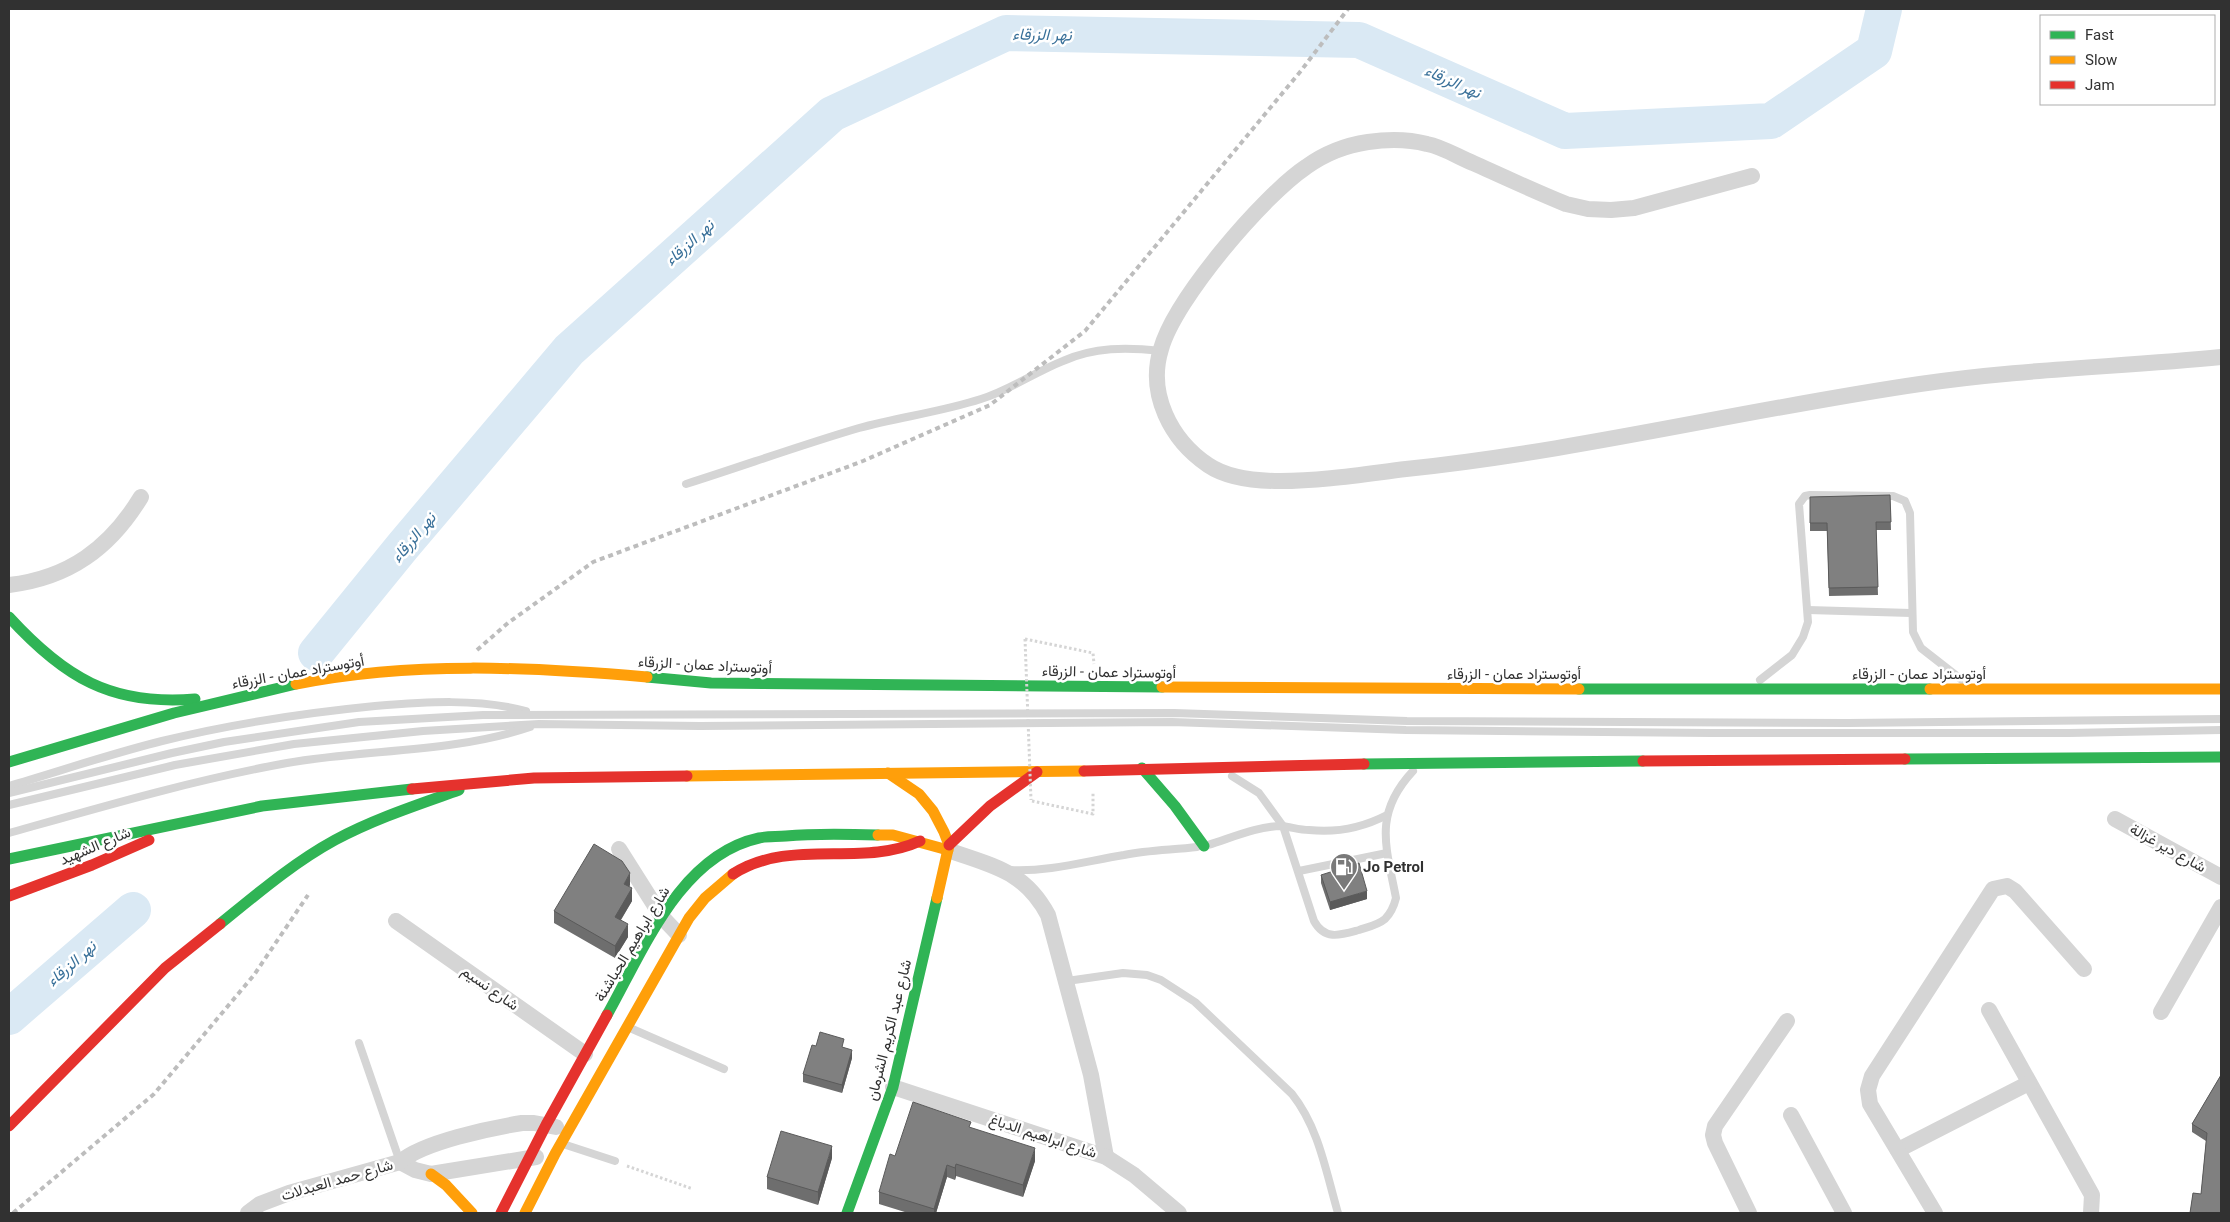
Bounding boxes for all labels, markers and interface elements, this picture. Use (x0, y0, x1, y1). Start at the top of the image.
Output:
legend (2040, 15, 2215, 105)
water label: نهر الزرقاء (1012, 24, 1073, 46)
text: Fast (2085, 26, 2114, 44)
text: Slow (2085, 51, 2117, 69)
water label: نهر الزرقاء (1421, 61, 1485, 104)
text: Jam (2085, 76, 2115, 94)
water label: نهر الزرقاء (661, 215, 719, 270)
water label: نهر الزرقاء (387, 507, 441, 567)
street label: أوتوستراد عمان - الزرقاء (230, 651, 366, 693)
street label: أوتوستراد عمان - الزرقاء (638, 653, 773, 678)
street label: أوتوستراد عمان - الزرقاء (1042, 662, 1177, 682)
street label: أوتوستراد عمان - الزرقاء (1447, 665, 1582, 683)
street label: أوتوستراد عمان - الزرقاء (1852, 665, 1987, 683)
street label: شارع دير غزالة (2126, 820, 2209, 878)
street label: شارع الشهيد (57, 823, 134, 871)
fuel station icon: Jo Petrol (1329, 852, 1359, 891)
place label: Jo Petrol (1363, 858, 1424, 876)
street label: شارع ابراهيم الحباشنة (591, 883, 675, 1006)
water label: نهر الزرقاء (43, 936, 102, 991)
street label: شارع عبد الكريم الشرمان (863, 957, 917, 1103)
street label: شارع نسيم (457, 962, 522, 1016)
street label: شارع ابراهيم الدباغ (986, 1110, 1099, 1164)
street label: شارع حمد العبدلات (279, 1155, 396, 1206)

